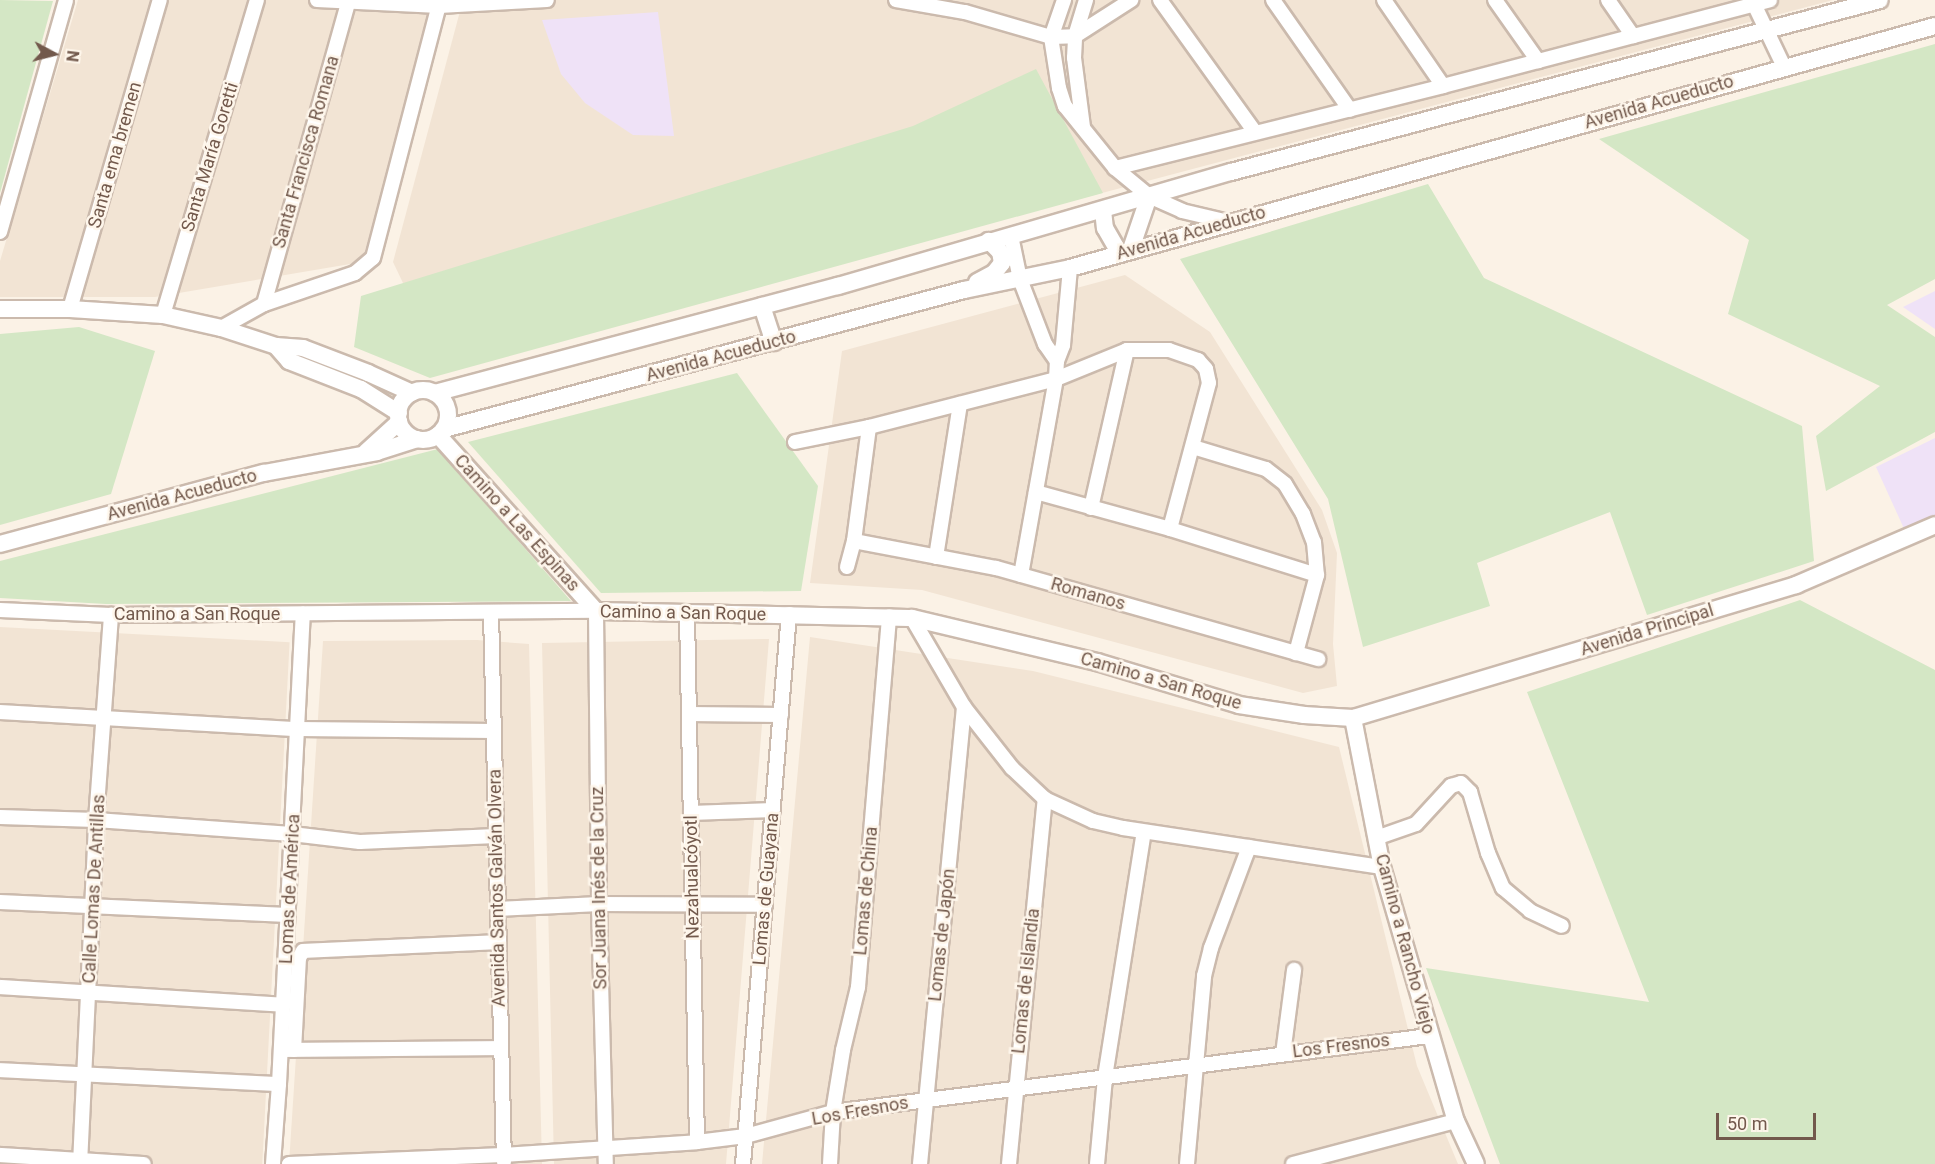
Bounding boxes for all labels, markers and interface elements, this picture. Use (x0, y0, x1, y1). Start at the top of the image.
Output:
north arrow (24, 24, 84, 84)
text: N (62, 49, 82, 63)
street label: Santa Francisca Romana (268, 53, 344, 251)
street label: Avenida Acueducto (1582, 70, 1736, 134)
street label: Santa ema bremen (84, 79, 146, 231)
street label: Santa María Goretti (177, 80, 243, 234)
street label: Avenida Acueducto (1114, 201, 1268, 265)
street label: Avenida Acueducto (644, 326, 798, 386)
street label: Camino a Las Espinas (450, 450, 584, 596)
street label: Avenida Acueducto (105, 465, 259, 525)
street label: Romanos (1048, 573, 1128, 615)
street label: Avenida Principal (1578, 599, 1716, 661)
street label: Camino a San Roque (600, 601, 766, 625)
street label: Camino a San Roque (114, 603, 280, 625)
street label: Camino a San Roque (1078, 648, 1244, 714)
street label: Avenida Santos Galván Olvera (484, 769, 510, 1007)
street label: Sor Juana Inés de la Cruz (586, 786, 612, 990)
street label: Calle Lomas De Antillas (78, 794, 110, 984)
street label: Lomas de Guayana (749, 812, 783, 966)
street label: Lomas de América (275, 813, 305, 965)
street label: Nezahualcóyotl (680, 815, 704, 939)
street label: Lomas de China (850, 826, 882, 956)
street label: Camino a Rancho Viejo (1371, 852, 1439, 1036)
street label: Lomas de Japón (924, 867, 960, 1003)
street label: Lomas de Islandia (1008, 907, 1044, 1055)
street label: Los Fresnos (1291, 1029, 1391, 1063)
street label: Los Fresnos (810, 1092, 910, 1130)
scale bar (1719, 1101, 1820, 1139)
text: 50 m (1727, 1113, 1767, 1134)

